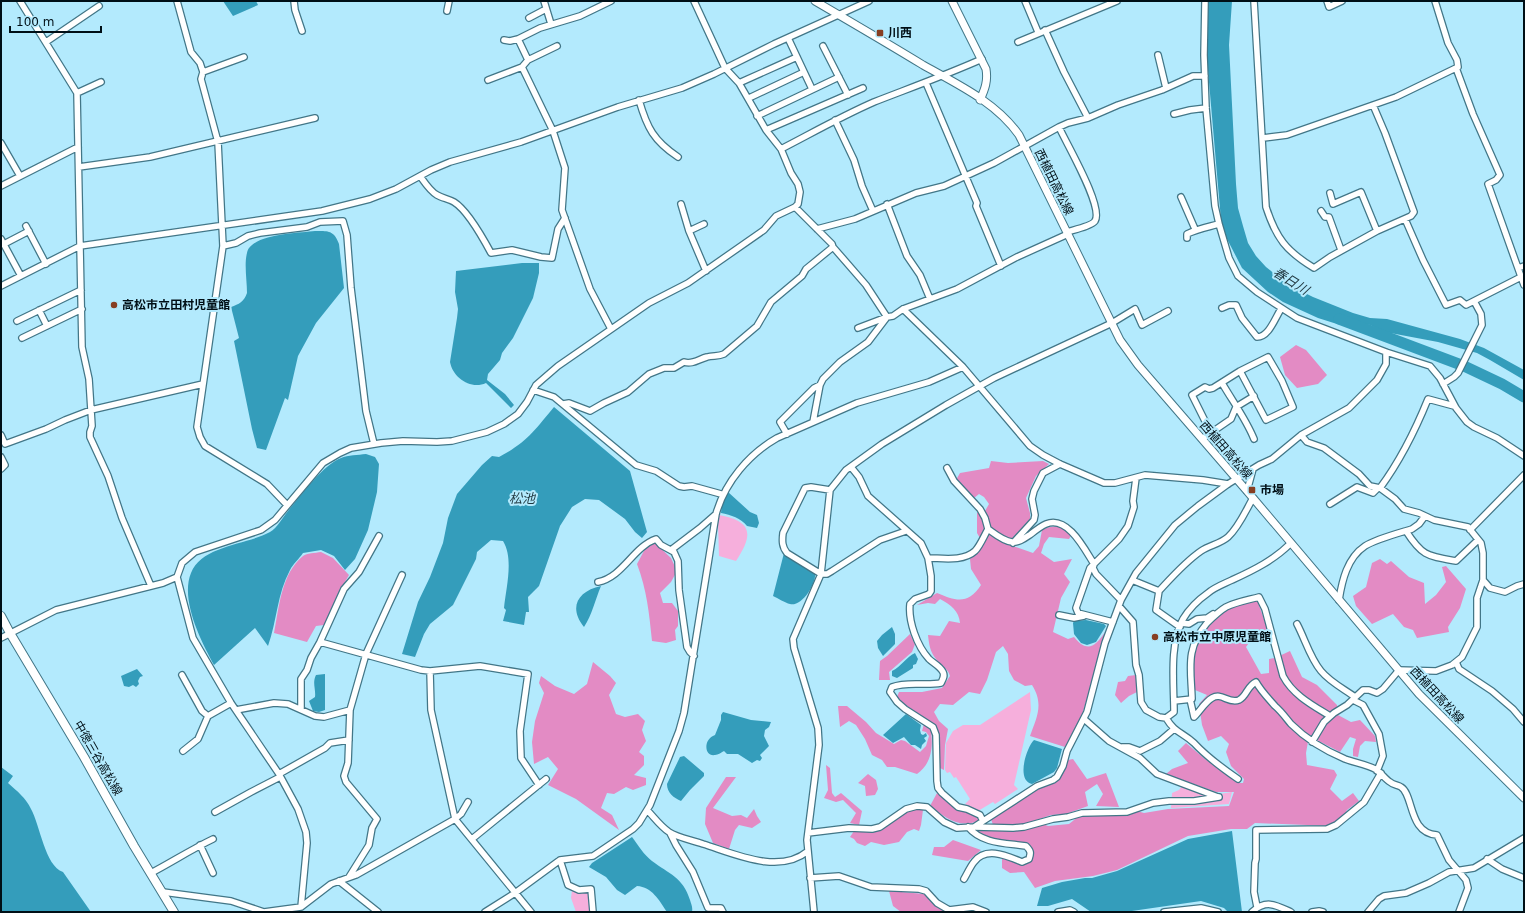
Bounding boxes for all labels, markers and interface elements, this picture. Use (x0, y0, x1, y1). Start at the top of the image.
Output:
scale bar (10, 8, 101, 34)
text: 100 m (16, 15, 54, 29)
place label: 川西 (888, 26, 912, 40)
marker: 川西 (875, 28, 885, 38)
street label: 西植田高松線 (1032, 147, 1076, 217)
water label: 春日川 (1270, 264, 1313, 299)
place label: 高松市立田村児童館 (122, 298, 230, 312)
marker: 高松市立田村児童館 (109, 300, 119, 310)
street label: 西植田高松線 (1197, 418, 1255, 482)
place label: 市場 (1260, 483, 1284, 497)
marker: 市場 (1247, 485, 1257, 495)
water label: 松池 (509, 491, 537, 506)
place label: 高松市立中原児童館 (1163, 630, 1271, 644)
marker: 高松市立中原児童館 (1150, 632, 1160, 642)
street label: 西植田高松線 (1407, 664, 1467, 726)
street label: 中徳三谷高松線 (71, 718, 125, 798)

